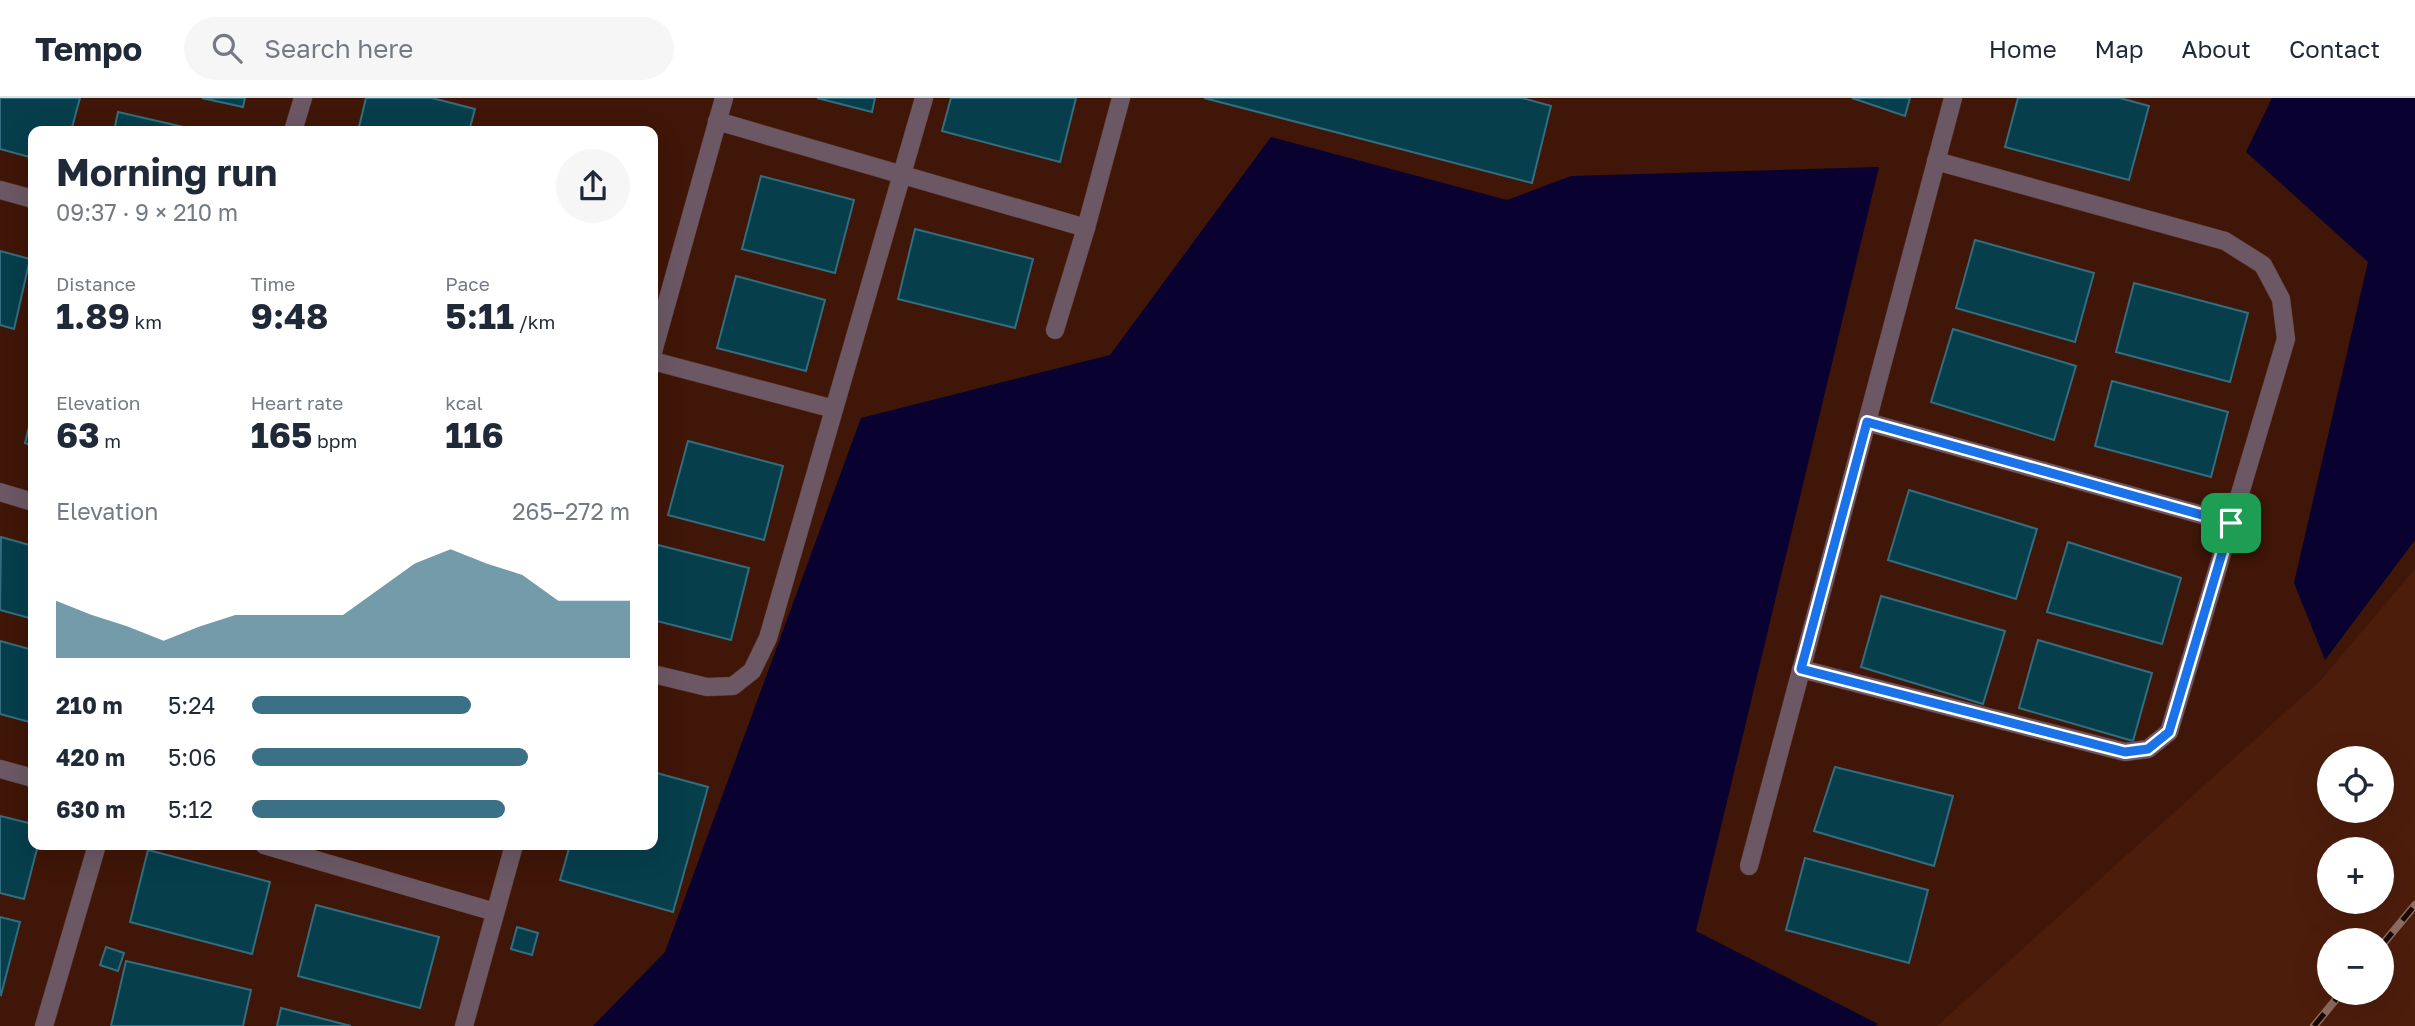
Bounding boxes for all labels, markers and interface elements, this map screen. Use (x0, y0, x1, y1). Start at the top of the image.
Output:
search box (184, 17, 674, 80)
text: Tempo (35, 29, 142, 68)
icon: search (208, 29, 246, 67)
text: Search here (264, 33, 413, 64)
text: Home (1989, 34, 2057, 63)
text: Map (2095, 34, 2144, 63)
text: About (2182, 34, 2251, 63)
text: Contact (2289, 34, 2380, 63)
text: Morning run (56, 149, 277, 194)
button: share (556, 149, 630, 223)
text: 09:37 · 9 × 210 m (56, 198, 238, 226)
text: Distance (56, 272, 136, 295)
text: Time (251, 272, 295, 295)
text: Pace (445, 272, 490, 295)
text: 1.89 (56, 295, 130, 337)
text: 9:48 (251, 295, 328, 337)
text: 5:11 (445, 295, 514, 337)
text: km (130, 310, 162, 333)
text: /km (514, 310, 555, 333)
text: Elevation (56, 391, 141, 414)
text: Heart rate (251, 391, 343, 414)
text: kcal (445, 391, 483, 414)
text: 63 (56, 414, 100, 456)
text: 165 (251, 414, 312, 456)
text: 116 (445, 414, 504, 456)
text: m (100, 429, 121, 452)
text: bpm (312, 429, 357, 452)
pin (2201, 493, 2261, 553)
text: Elevation (56, 497, 158, 525)
text: 265–272 m (512, 497, 630, 525)
icon: arrive (2212, 504, 2250, 542)
text: 210 m (56, 691, 123, 719)
text: 5:24 (168, 691, 216, 719)
text: 420 m (56, 743, 125, 771)
text: 5:06 (168, 743, 216, 771)
map controls (2317, 746, 2394, 1005)
button: locate (2317, 746, 2394, 823)
text: 630 m (56, 795, 125, 823)
text: 5:12 (168, 795, 213, 823)
button: + (2317, 837, 2394, 914)
button: − (2317, 928, 2394, 1005)

